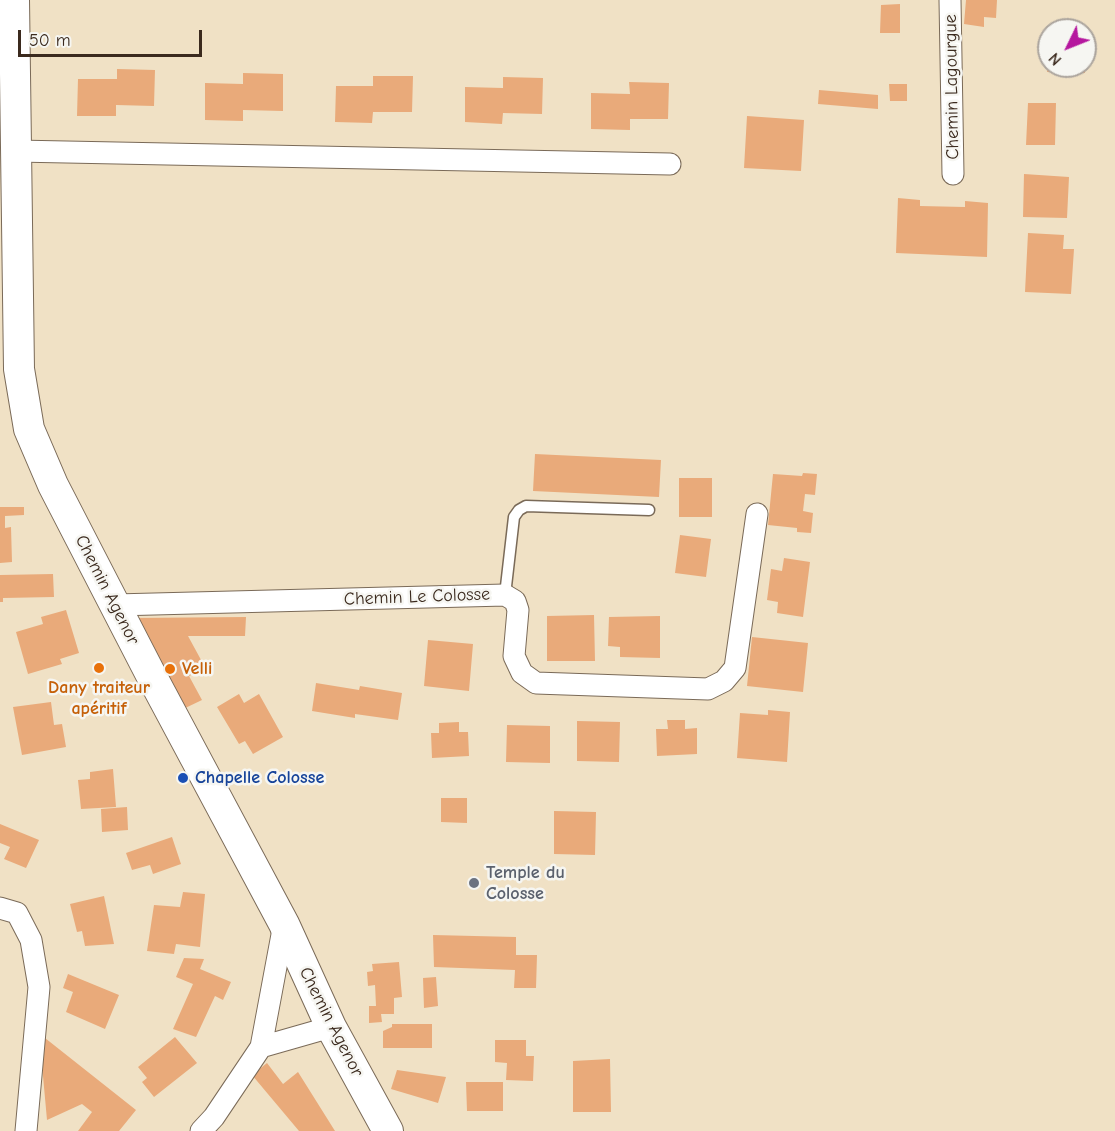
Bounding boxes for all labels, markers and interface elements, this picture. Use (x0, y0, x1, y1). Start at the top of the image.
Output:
street label: Chemin Lagourgue (940, 14, 964, 160)
scale bar (21, 18, 206, 56)
north arrow (1037, 18, 1097, 78)
text: 50 m (29, 30, 71, 51)
text: N (1045, 49, 1065, 69)
street label: Chemin Agenor (70, 532, 144, 648)
street label: Chemin Le Colosse (344, 584, 490, 610)
place label: Velli (182, 658, 212, 680)
marker: Dany traiteur apéritif (92, 661, 106, 675)
marker: Velli (163, 662, 177, 676)
place label: Dany traiteur apéritif (48, 677, 150, 720)
place label: Chapelle Colosse (195, 767, 324, 789)
marker: Chapelle Colosse (176, 771, 190, 785)
place label: Temple du Colosse (486, 862, 565, 904)
marker: Temple du Colosse (467, 876, 481, 890)
street label: Chemin Agenor (294, 964, 368, 1080)

